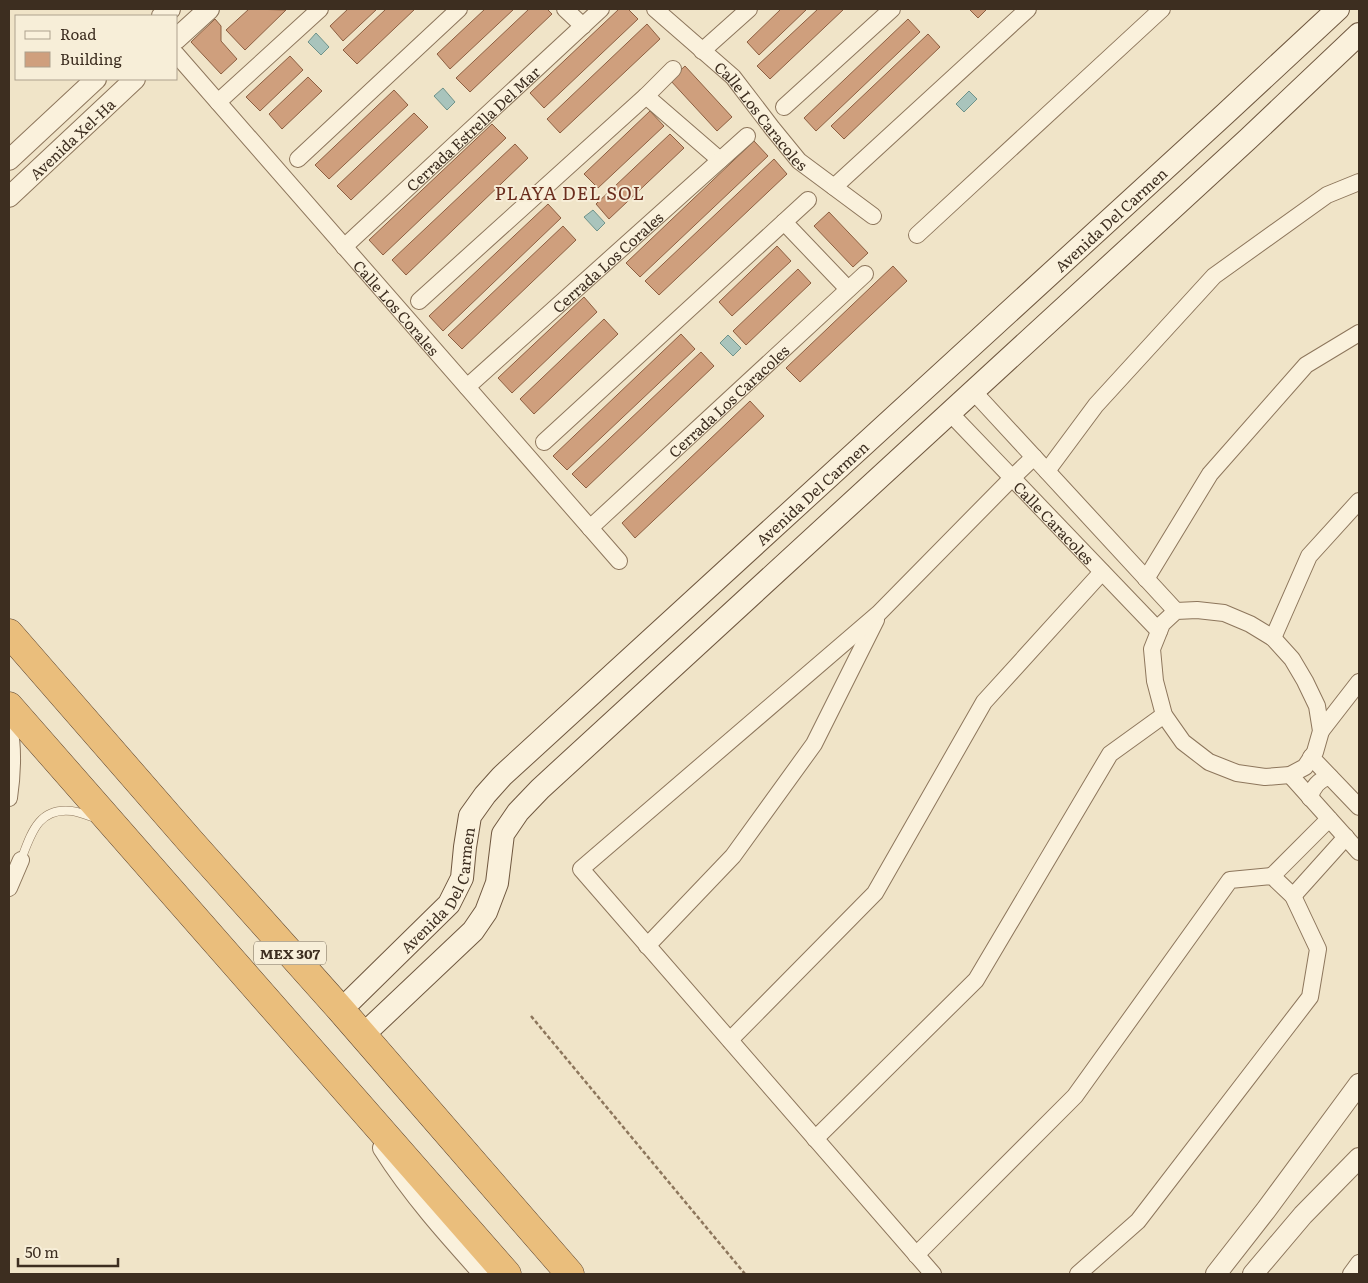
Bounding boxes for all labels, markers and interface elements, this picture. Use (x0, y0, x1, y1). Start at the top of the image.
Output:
legend (15, 15, 178, 80)
text: Road (60, 22, 96, 45)
text: Building (60, 47, 122, 70)
street label: Calle Los Caracoles (710, 55, 813, 175)
street label: Cerrada Estrella Del Mar (400, 60, 544, 196)
street label: Avenida Xel-Ha (24, 92, 120, 184)
street label: Avenida Del Carmen (1049, 161, 1172, 277)
district label: PLAYA DEL SOL (495, 179, 645, 206)
street label: Cerrada Los Corales (546, 205, 668, 318)
street label: Calle Los Corales (349, 254, 446, 360)
street label: Cerrada Los Caracoles (663, 339, 794, 462)
street label: Avenida Del Carmen (750, 435, 873, 550)
street label: Calle Caracoles (1009, 475, 1100, 569)
street label: Avenida Del Carmen (394, 825, 480, 958)
road number: MEX 307 (254, 941, 326, 964)
scale bar (18, 1236, 118, 1268)
text: 50 m (25, 1240, 59, 1263)

